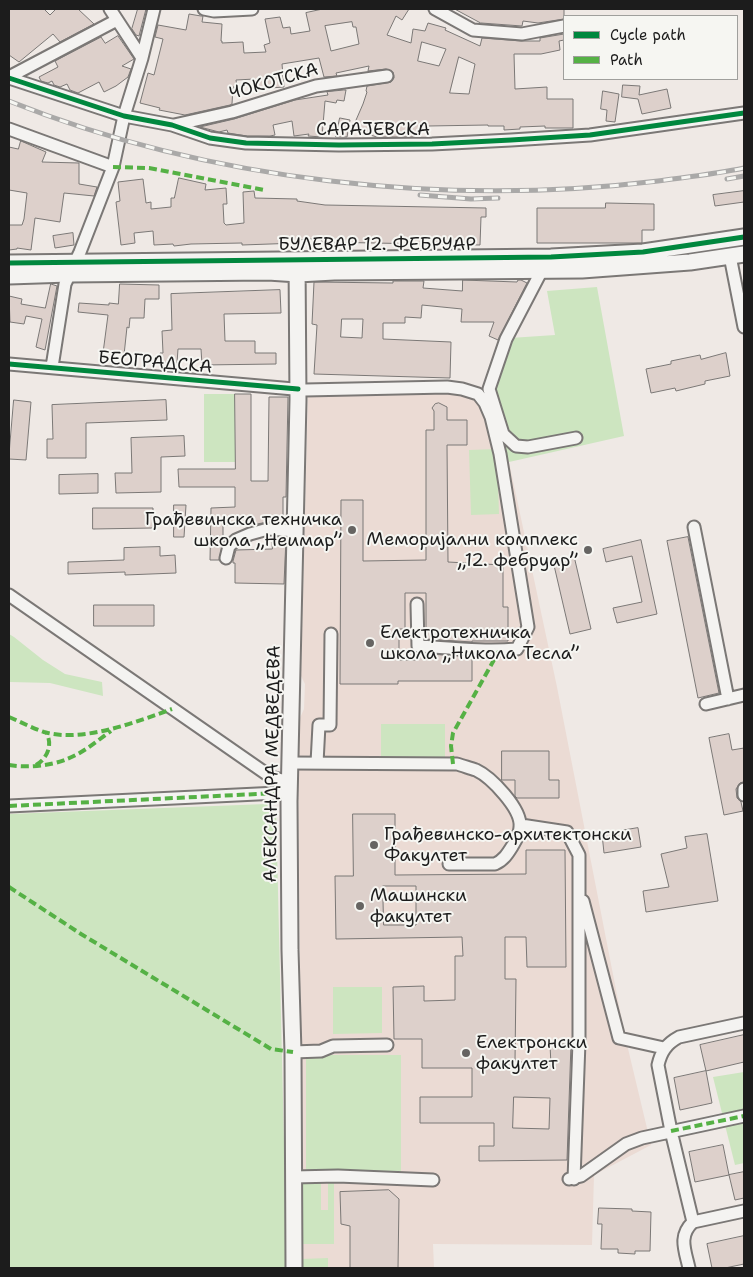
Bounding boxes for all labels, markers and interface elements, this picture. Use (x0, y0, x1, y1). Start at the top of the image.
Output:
legend (563, 15, 738, 80)
text: Cycle path (610, 25, 686, 45)
text: Path (610, 50, 643, 70)
street label: ЧОКОТСКА (227, 59, 321, 105)
street label: САРАЈЕВСКА (316, 119, 430, 141)
street label: БУЛЕВАР 12. ФЕБРУАР (278, 234, 476, 256)
street label: БЕОГРАДСКА (97, 347, 213, 379)
place label: Грађевинска техничка школа „Неимар” (145, 509, 342, 552)
marker: Грађевинска техничка школа „Неимар” (346, 524, 358, 536)
place label: Меморијални комплекс „12. фебруар” (367, 529, 578, 572)
marker: Меморијални комплекс „12. фебруар” (582, 544, 594, 556)
place label: Електротехничка школа „Никола Тесла” (380, 622, 579, 664)
marker: Електротехничка школа „Никола Тесла” (364, 637, 376, 649)
street label: АЛЕКСАНДРА МЕДВЕДЕВА (260, 645, 286, 883)
place label: Грађевинско-архитектонски Факултет (384, 824, 632, 866)
marker: Грађевинско-архитектонски Факултет (368, 839, 380, 851)
place label: Машински факултет (370, 885, 467, 928)
marker: Машински факултет (354, 900, 366, 912)
place label: Електронски факултет (476, 1032, 587, 1074)
marker: Електронски факултет (460, 1047, 472, 1059)

